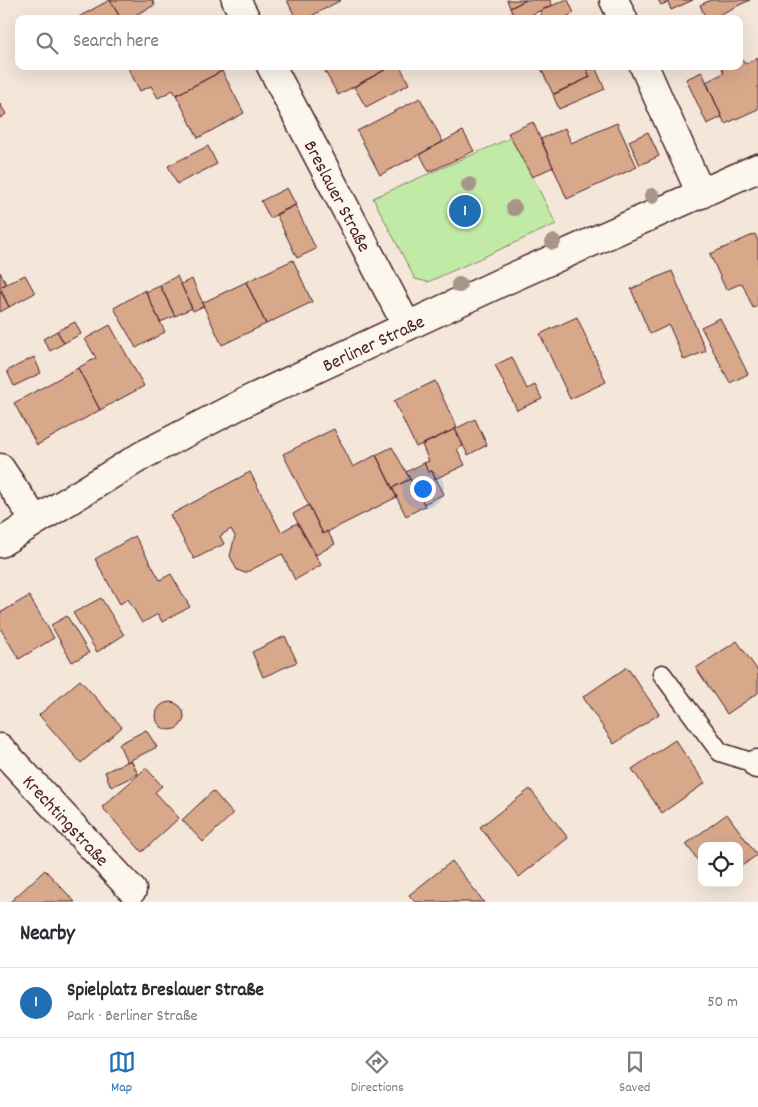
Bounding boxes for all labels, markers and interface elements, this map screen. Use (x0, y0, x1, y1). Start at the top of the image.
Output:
search box (15, 15, 743, 70)
icon: search (33, 29, 61, 57)
text: Search here (73, 29, 159, 56)
street label: Breslauer Straße (295, 136, 376, 258)
pin: 1 (449, 192, 481, 230)
street label: Berliner Straße (319, 310, 430, 381)
your location (410, 476, 436, 502)
street label: Krechtingstraße (15, 770, 114, 874)
map controls (698, 842, 743, 887)
button: locate (698, 842, 743, 887)
text: Nearby (20, 920, 75, 950)
text: Spielplatz Breslauer Straße (67, 978, 264, 1005)
text: 1 (34, 991, 38, 1014)
text: 50 m (707, 991, 738, 1014)
text: Park · Berliner Straße (67, 1005, 198, 1028)
tab: Map (108, 1048, 136, 1098)
tab: Directions (351, 1048, 404, 1098)
tab: Saved (619, 1048, 650, 1098)

